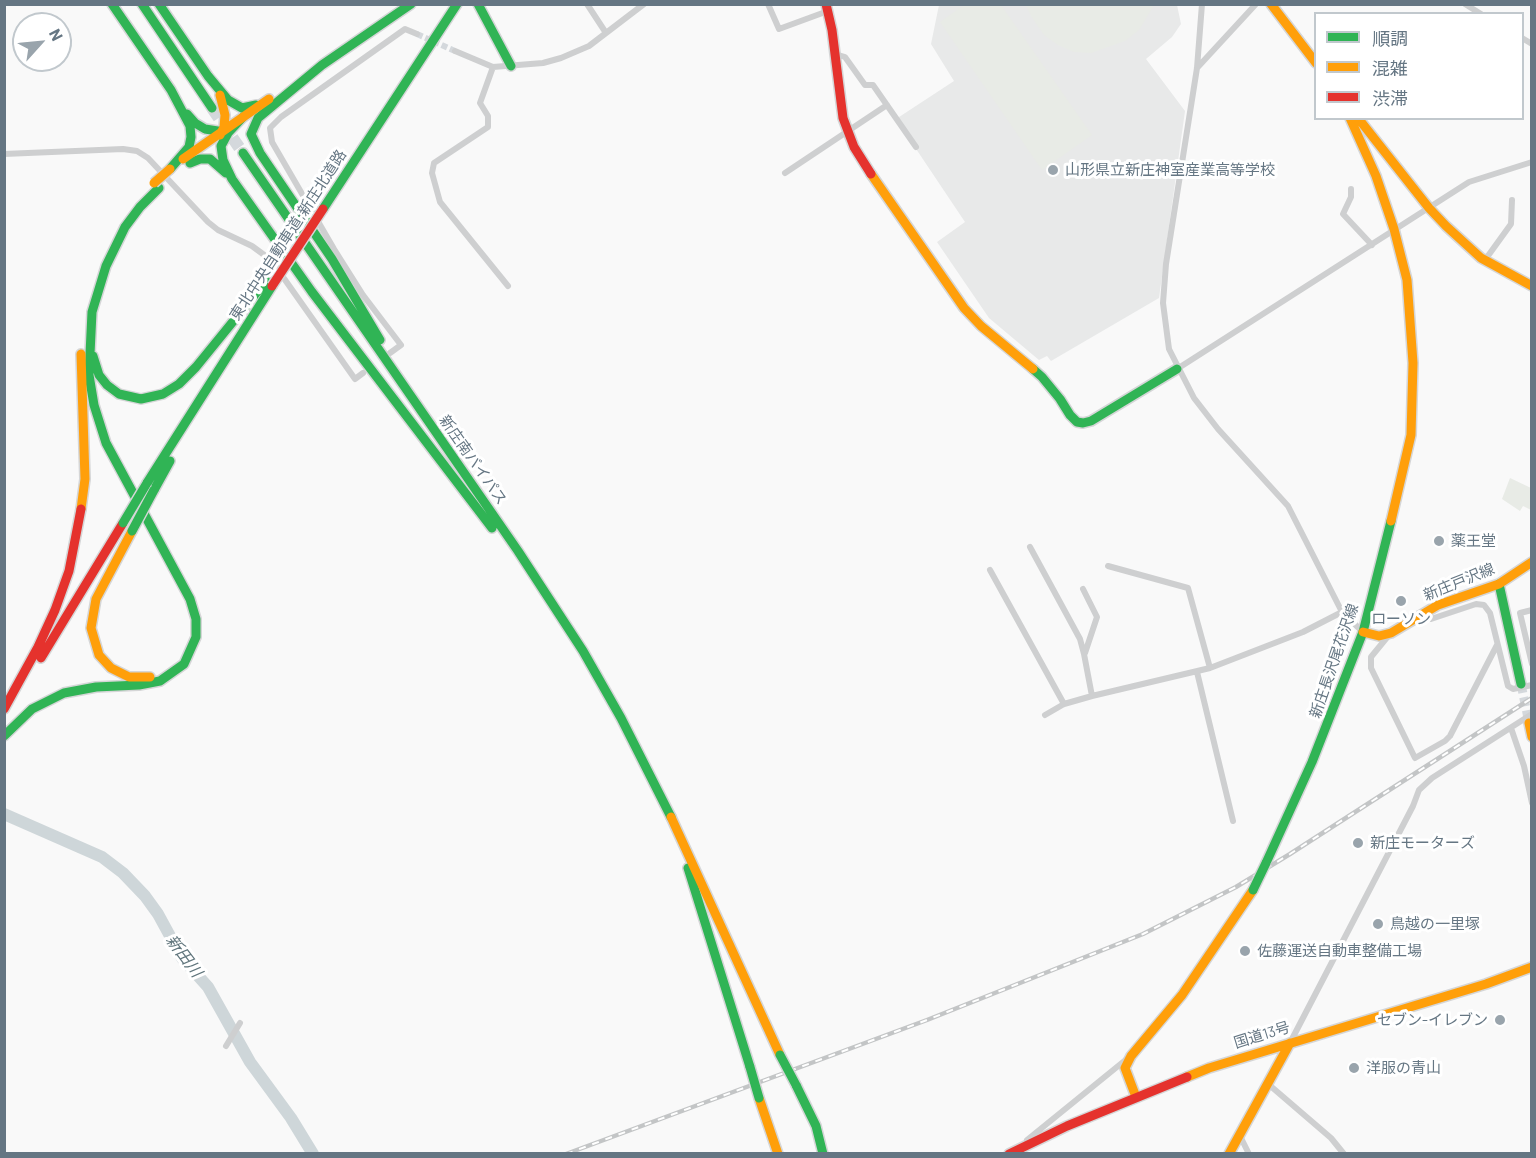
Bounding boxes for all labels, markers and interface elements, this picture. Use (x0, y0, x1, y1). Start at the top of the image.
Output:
north arrow (12, 12, 72, 72)
legend (1314, 12, 1524, 120)
text: N (46, 25, 68, 44)
text: 順調 (1372, 27, 1408, 49)
text: 混雑 (1372, 57, 1408, 79)
text: 渋滞 (1372, 87, 1408, 109)
street label: 東北中央自動車道;新庄北道路 (226, 146, 350, 324)
place label: 山形県立新庄神室産業高等学校 (1065, 161, 1275, 179)
marker: 山形県立新庄神室産業高等学校 (1046, 163, 1060, 177)
street label: 新庄南バイパス (436, 412, 510, 508)
place label: 薬王堂 (1451, 532, 1496, 550)
marker: 薬王堂 (1432, 534, 1446, 548)
street label: 新庄戸沢線 (1421, 560, 1497, 604)
marker: ローソン (1394, 594, 1408, 608)
street label: 新庄長沢尾花沢線 (1306, 601, 1362, 721)
place label: ローソン (1371, 610, 1431, 628)
place label: 新庄モーターズ (1370, 834, 1475, 852)
marker: 新庄モーターズ (1351, 836, 1365, 850)
place label: 鳥越の一里塚 (1390, 915, 1480, 933)
marker: 鳥越の一里塚 (1371, 917, 1385, 931)
water label: 新田川 (162, 931, 206, 981)
place label: 佐藤運送自動車整備工場 (1257, 942, 1422, 960)
marker: 佐藤運送自動車整備工場 (1238, 944, 1252, 958)
place label: セブン-イレブン (1377, 1011, 1488, 1029)
marker: セブン-イレブン (1493, 1013, 1507, 1027)
street label: 国道13号 (1232, 1018, 1292, 1052)
place label: 洋服の青山 (1366, 1059, 1441, 1077)
marker: 洋服の青山 (1347, 1061, 1361, 1075)

